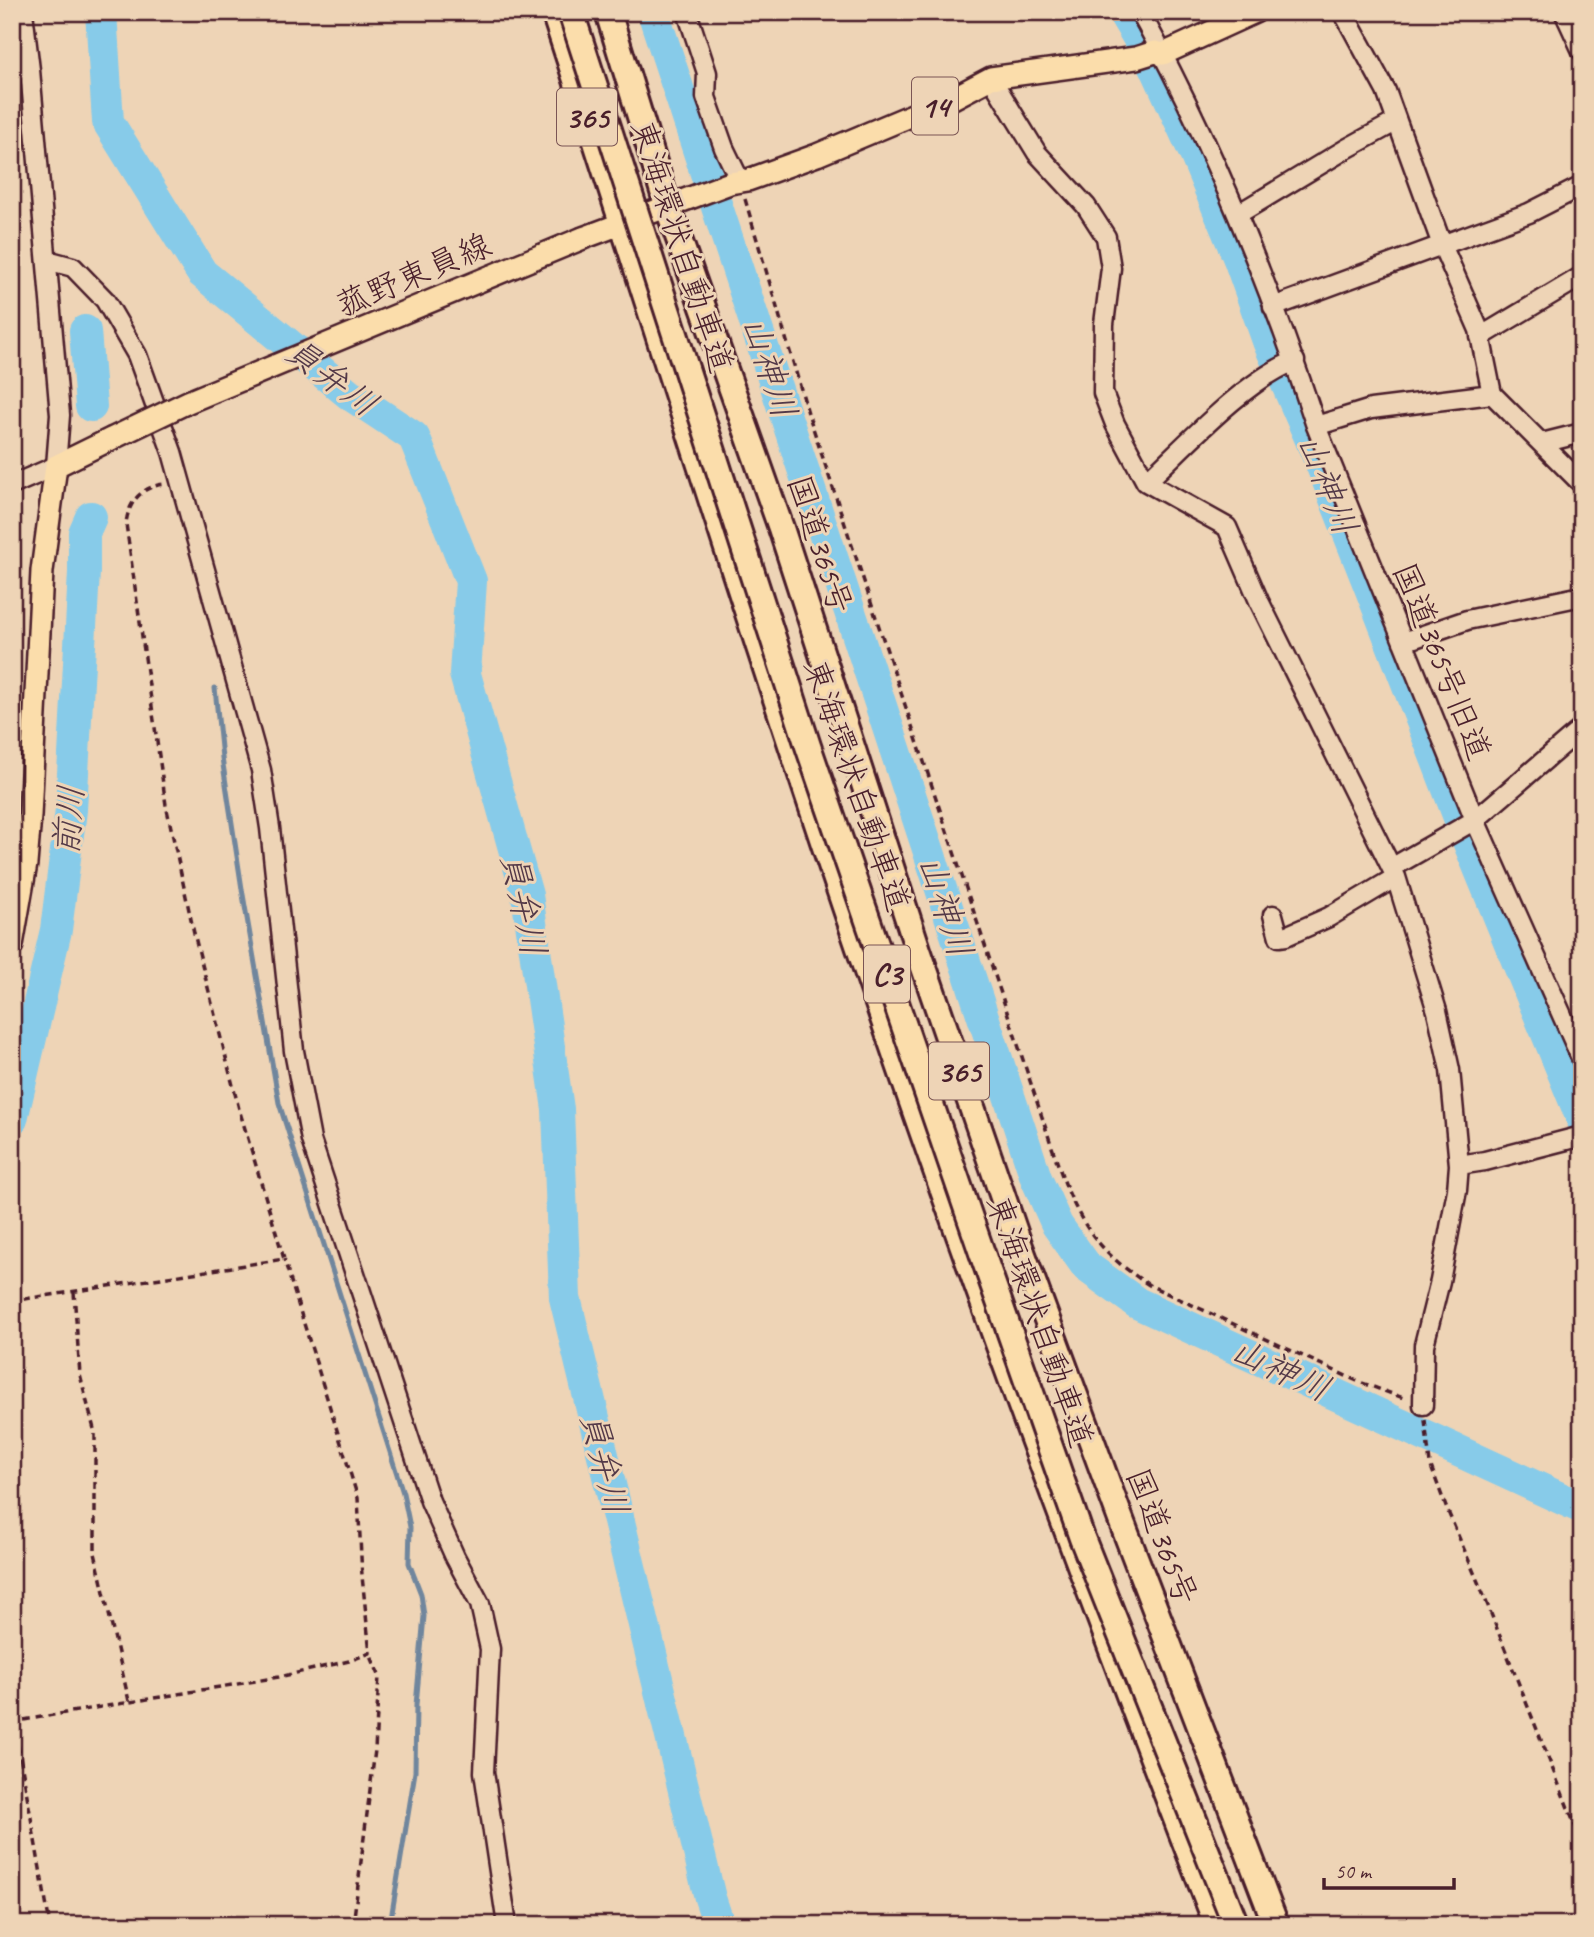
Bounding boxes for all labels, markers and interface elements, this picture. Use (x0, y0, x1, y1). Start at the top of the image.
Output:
road number: 14 (912, 78, 958, 134)
road number: 365 (557, 89, 617, 146)
street label: 東海環状自動車道 (621, 114, 743, 378)
street label: 菰野東員線 (329, 223, 498, 326)
water label: 山神川 (732, 310, 807, 424)
water label: 員弁川 (276, 328, 387, 427)
water label: 山神川 (1287, 427, 1368, 541)
street label: 国道365号 (778, 470, 862, 619)
street label: 国道365号旧道 (1383, 556, 1501, 766)
street label: 東海環状自動車道 (794, 654, 920, 917)
water label: 前川 (43, 783, 94, 857)
water label: 員弁川 (491, 848, 556, 960)
water label: 山神川 (908, 849, 983, 963)
road number: C3 (864, 945, 910, 1002)
road number: 365 (929, 1042, 989, 1100)
street label: 東海環状自動車道 (977, 1190, 1103, 1453)
water label: 山神川 (1224, 1327, 1338, 1412)
water label: 員弁川 (570, 1407, 639, 1520)
street label: 国道365号 (1117, 1462, 1207, 1611)
scale bar (1324, 1846, 1454, 1890)
text: 50 m (1335, 1858, 1373, 1884)

